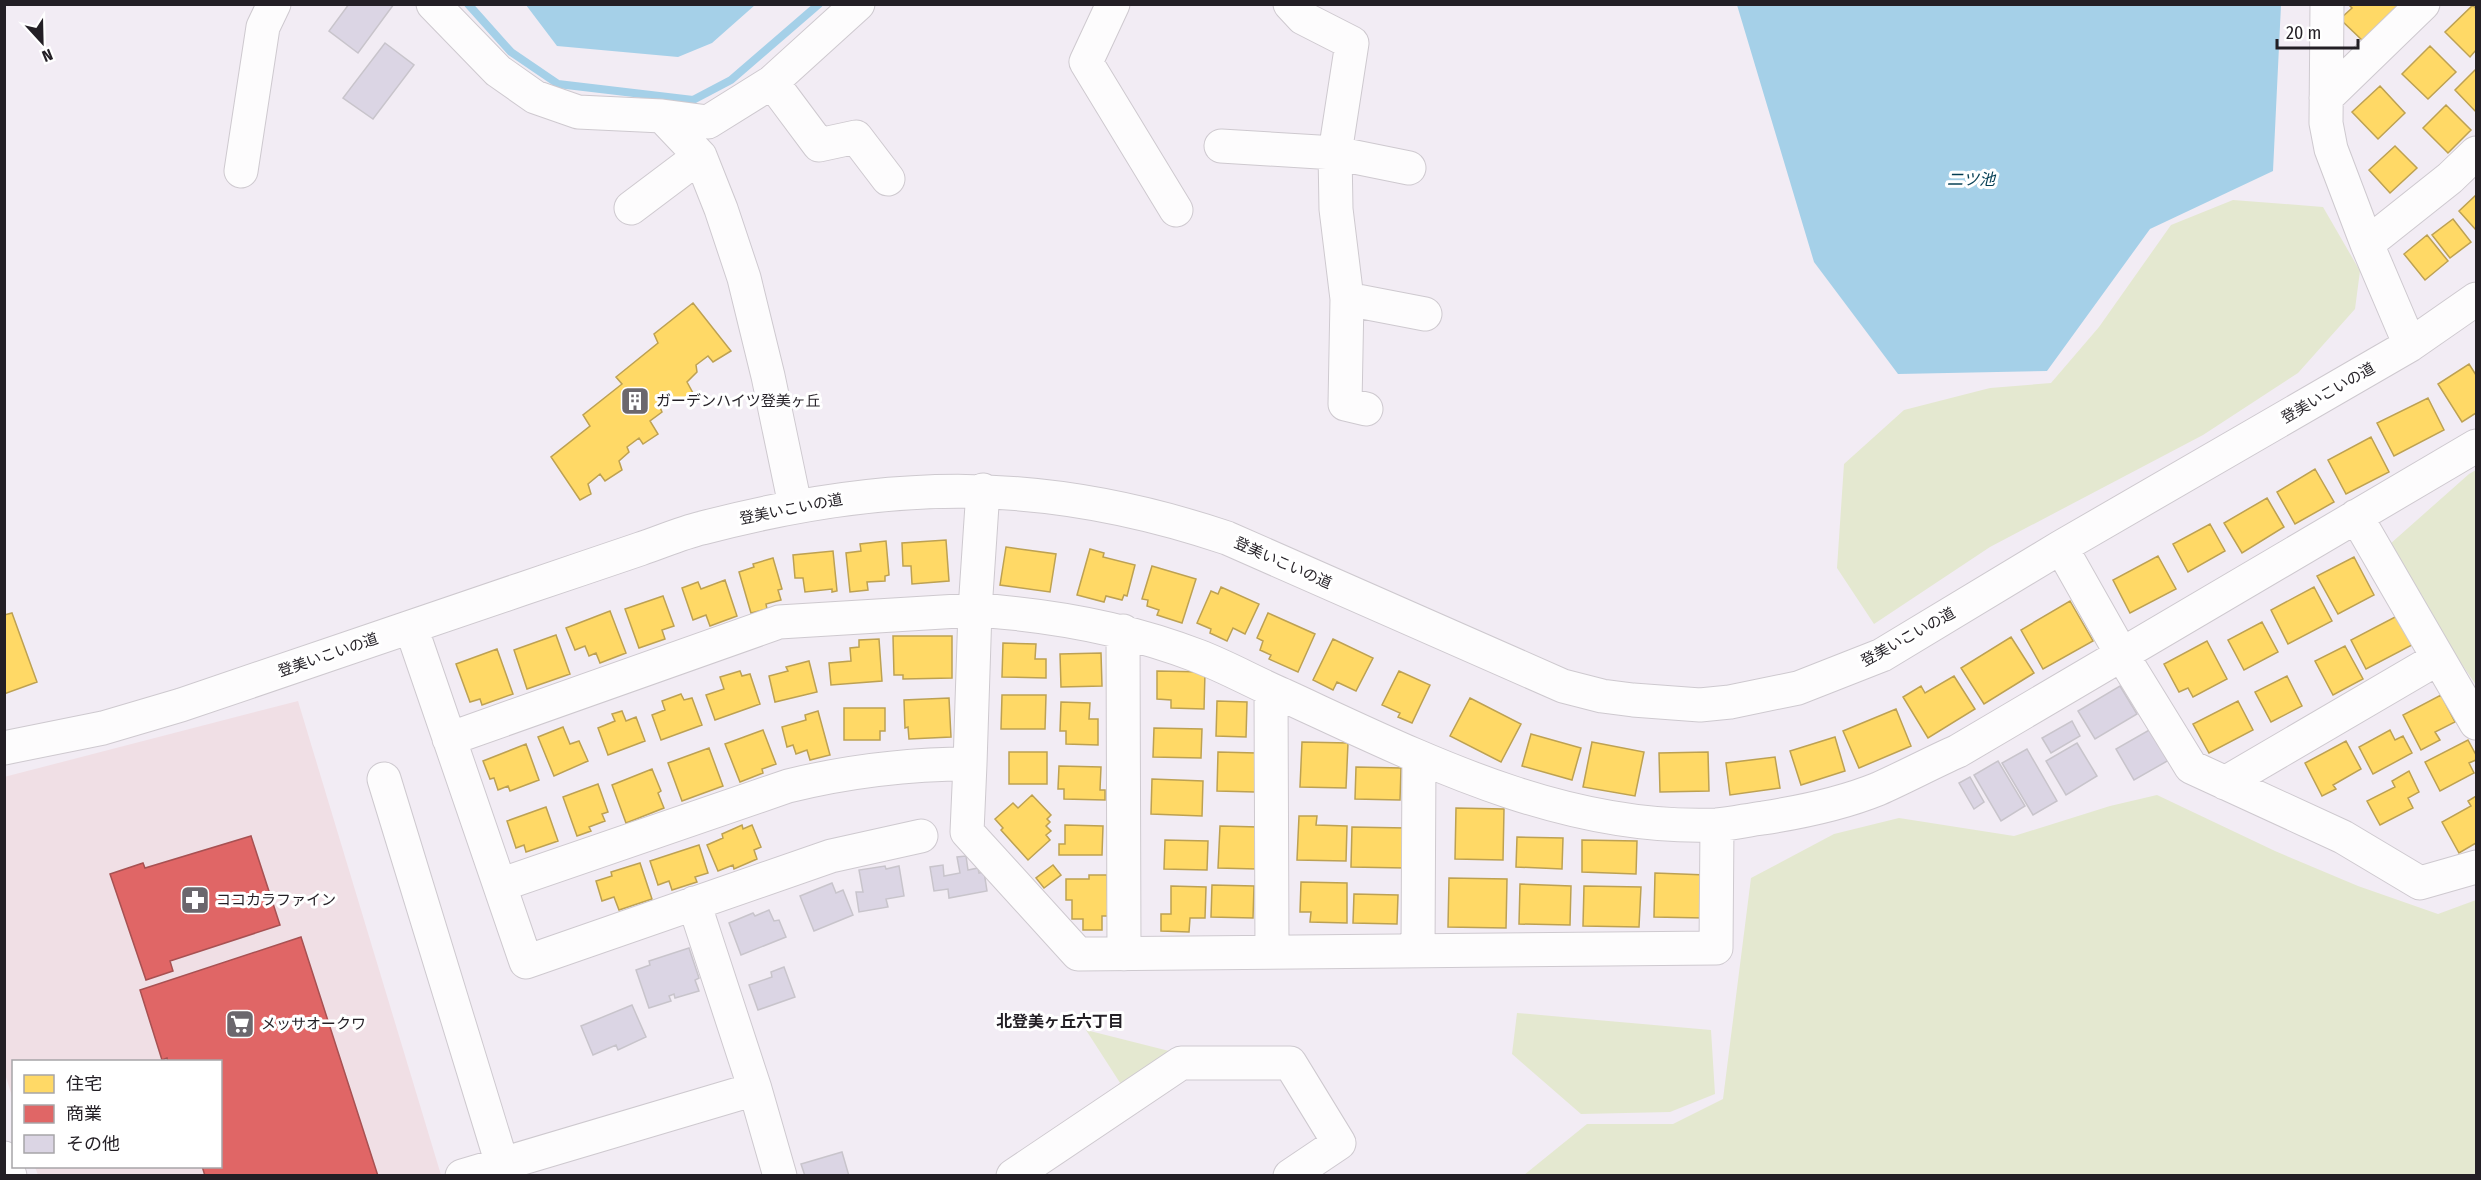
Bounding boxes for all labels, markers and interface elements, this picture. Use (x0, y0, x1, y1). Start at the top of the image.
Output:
north arrow (12, 12, 72, 72)
scale bar (2277, 12, 2358, 50)
text: 20 m (2286, 22, 2321, 44)
text: N (39, 45, 55, 66)
water label: 二ツ池 (1947, 170, 1997, 189)
street label: 登美いこいの道 (2278, 359, 2378, 427)
building icon: ガーデンハイツ登美ヶ丘 (619, 385, 651, 417)
place label: ガーデンハイツ登美ヶ丘 (656, 392, 821, 410)
street label: 登美いこいの道 (738, 490, 844, 528)
street label: 登美いこいの道 (1231, 533, 1335, 593)
street label: 登美いこいの道 (1858, 604, 1958, 670)
street label: 登美いこいの道 (275, 629, 381, 681)
pharmacy icon: ココカラファイン (179, 884, 211, 916)
place label: ココカラファイン (216, 891, 336, 909)
supermarket icon: メッサオークワ (224, 1008, 256, 1040)
district label: 北登美ヶ丘六丁目 (996, 1012, 1124, 1031)
place label: メッサオークワ (261, 1015, 366, 1033)
legend (12, 1060, 222, 1168)
text: 住宅 (66, 1073, 102, 1095)
text: 商業 (66, 1103, 102, 1125)
text: その他 (66, 1133, 120, 1155)

